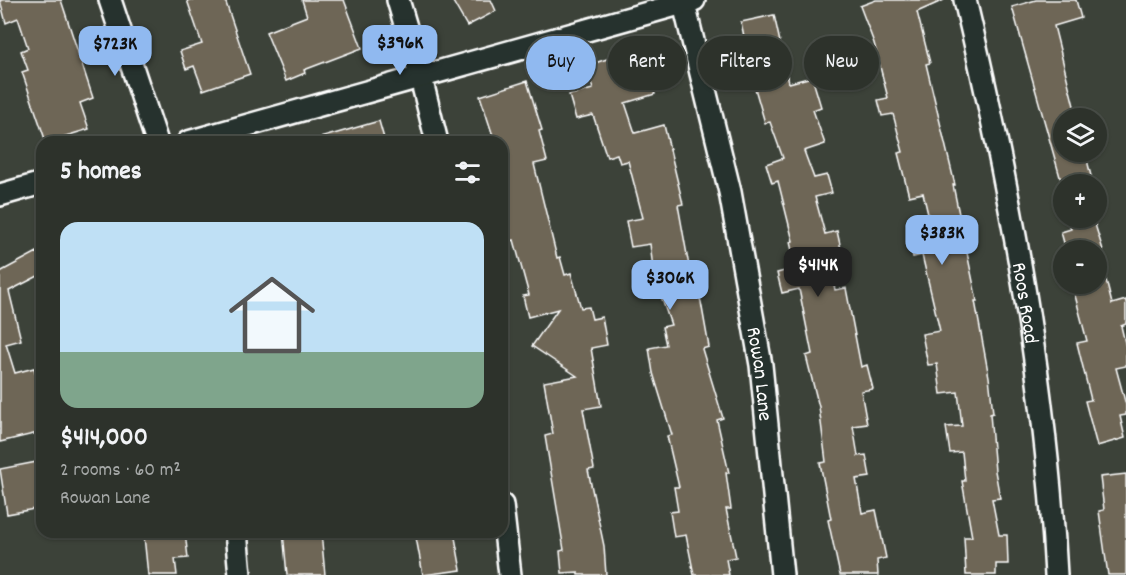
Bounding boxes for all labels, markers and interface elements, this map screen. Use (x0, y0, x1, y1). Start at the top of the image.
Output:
pin: $396K (358, 25, 442, 76)
pin: $723K (73, 26, 157, 77)
text: $396K (376, 30, 424, 58)
text: $723K (93, 31, 137, 59)
chip: Buy (526, 36, 596, 90)
chip: Rent (608, 36, 686, 90)
chip: Filters (698, 36, 792, 90)
chip: New (804, 36, 879, 90)
map controls (1053, 108, 1107, 294)
button: layers (1053, 108, 1107, 162)
text: 5 homes (60, 154, 142, 191)
icon: filters (451, 156, 484, 189)
button: + (1053, 174, 1107, 228)
pin: $383K (900, 215, 984, 266)
text: $383K (919, 220, 965, 248)
button: − (1053, 240, 1107, 294)
pin: $414K (776, 247, 860, 298)
text: $414K (798, 252, 838, 280)
pin: $306K (628, 260, 712, 311)
street label: Roos Road (1002, 260, 1044, 346)
icon: home (218, 261, 326, 369)
text: $306K (646, 265, 694, 293)
street label: Rowan Lane (736, 325, 779, 423)
text: $414,000 (60, 420, 148, 457)
text: 2 rooms · 60 m² (60, 457, 181, 485)
text: Rowan Lane (60, 485, 150, 513)

